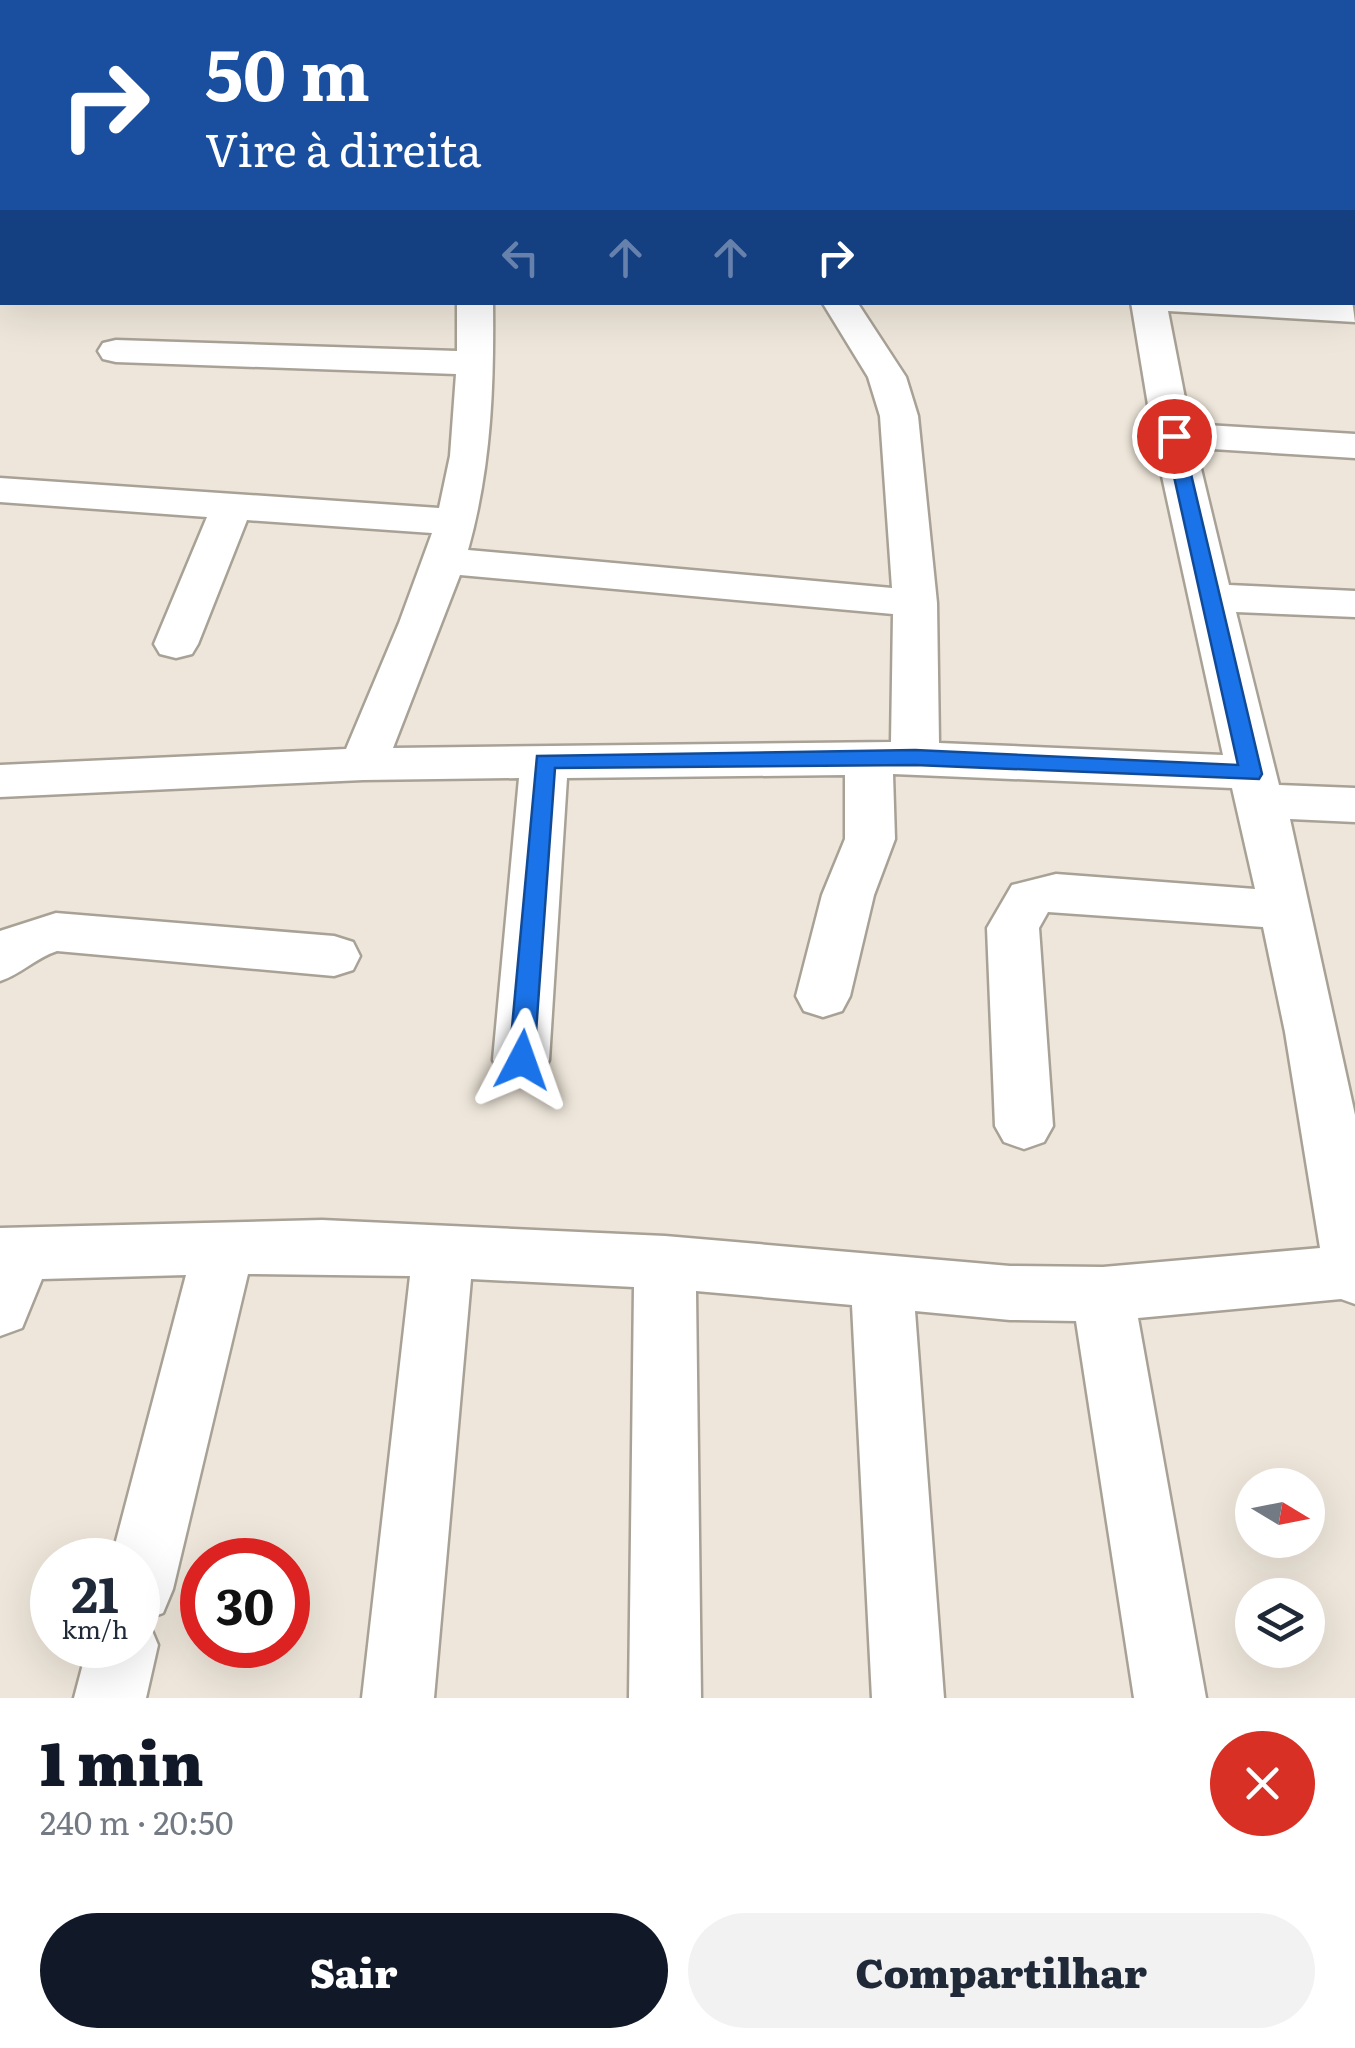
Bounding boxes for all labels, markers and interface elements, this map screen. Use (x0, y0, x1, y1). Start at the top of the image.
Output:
text: 50 m (205, 19, 370, 123)
icon: right (40, 40, 170, 170)
text: Vire à direita (205, 114, 481, 181)
icon: left (493, 230, 548, 285)
icon: ahead (598, 230, 653, 285)
icon: ahead (703, 230, 758, 285)
icon: right (808, 230, 863, 285)
pin (1132, 394, 1217, 479)
icon: arrive (1147, 409, 1202, 464)
position arrow (470, 1008, 574, 1112)
north arrow (1235, 1468, 1325, 1558)
map controls (1235, 1468, 1325, 1668)
speed limit sign: 30 (180, 1538, 310, 1668)
text: 21 (71, 1554, 119, 1628)
button: layers (1235, 1578, 1325, 1668)
text: km/h (62, 1610, 128, 1647)
text: 1 min (40, 1715, 204, 1804)
button: close (1210, 1731, 1315, 1836)
text: 240 m · 20:50 (40, 1797, 233, 1845)
button: Sair (40, 1913, 668, 2028)
button: Compartilhar (688, 1913, 1315, 2028)

